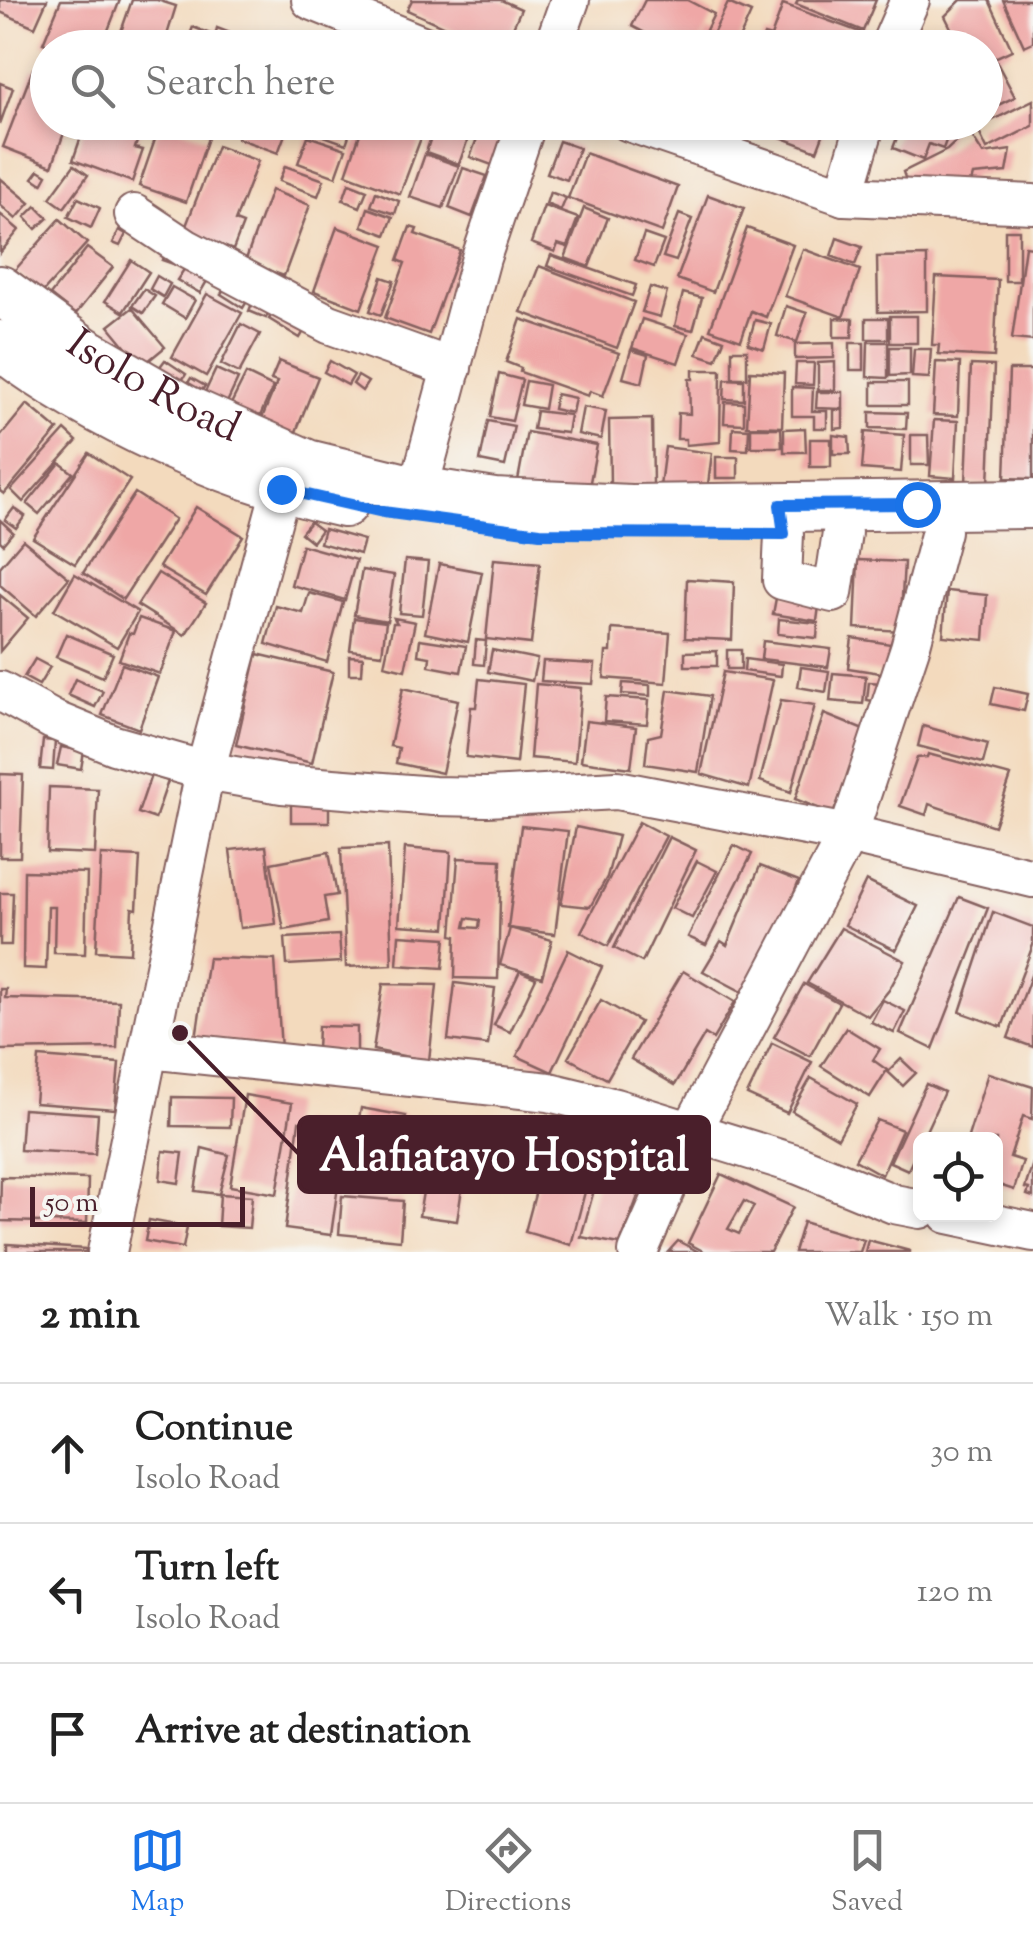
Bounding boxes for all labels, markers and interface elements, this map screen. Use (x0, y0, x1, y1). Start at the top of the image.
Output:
search box (30, 30, 1003, 140)
icon: search (65, 58, 120, 113)
text: Search here (145, 58, 336, 112)
street label: Isolo Road (52, 317, 249, 460)
route end (259, 467, 305, 513)
route start (895, 482, 941, 528)
callout: Alafiatayo Hospital (299, 1117, 709, 1192)
text: Alafiatayo Hospital (319, 1127, 689, 1192)
map controls (913, 1132, 1003, 1222)
button: locate (913, 1132, 1003, 1222)
scale bar (30, 1182, 245, 1226)
text: 50 m (45, 1184, 99, 1224)
text: 2 min (40, 1287, 140, 1347)
text: Walk · 150 m (824, 1294, 993, 1340)
text: Continue (135, 1403, 293, 1457)
icon: ahead (40, 1426, 95, 1481)
text: 30 m (930, 1430, 993, 1476)
text: Isolo Road (135, 1457, 280, 1503)
text: Turn left (135, 1543, 279, 1597)
icon: left (40, 1566, 95, 1621)
text: 120 m (917, 1570, 993, 1616)
text: Isolo Road (135, 1597, 280, 1643)
icon: arrive (40, 1706, 95, 1761)
text: Arrive at destination (135, 1706, 471, 1760)
tab: Map (130, 1823, 185, 1923)
tab: Directions (445, 1823, 571, 1923)
tab: Saved (831, 1823, 903, 1923)

